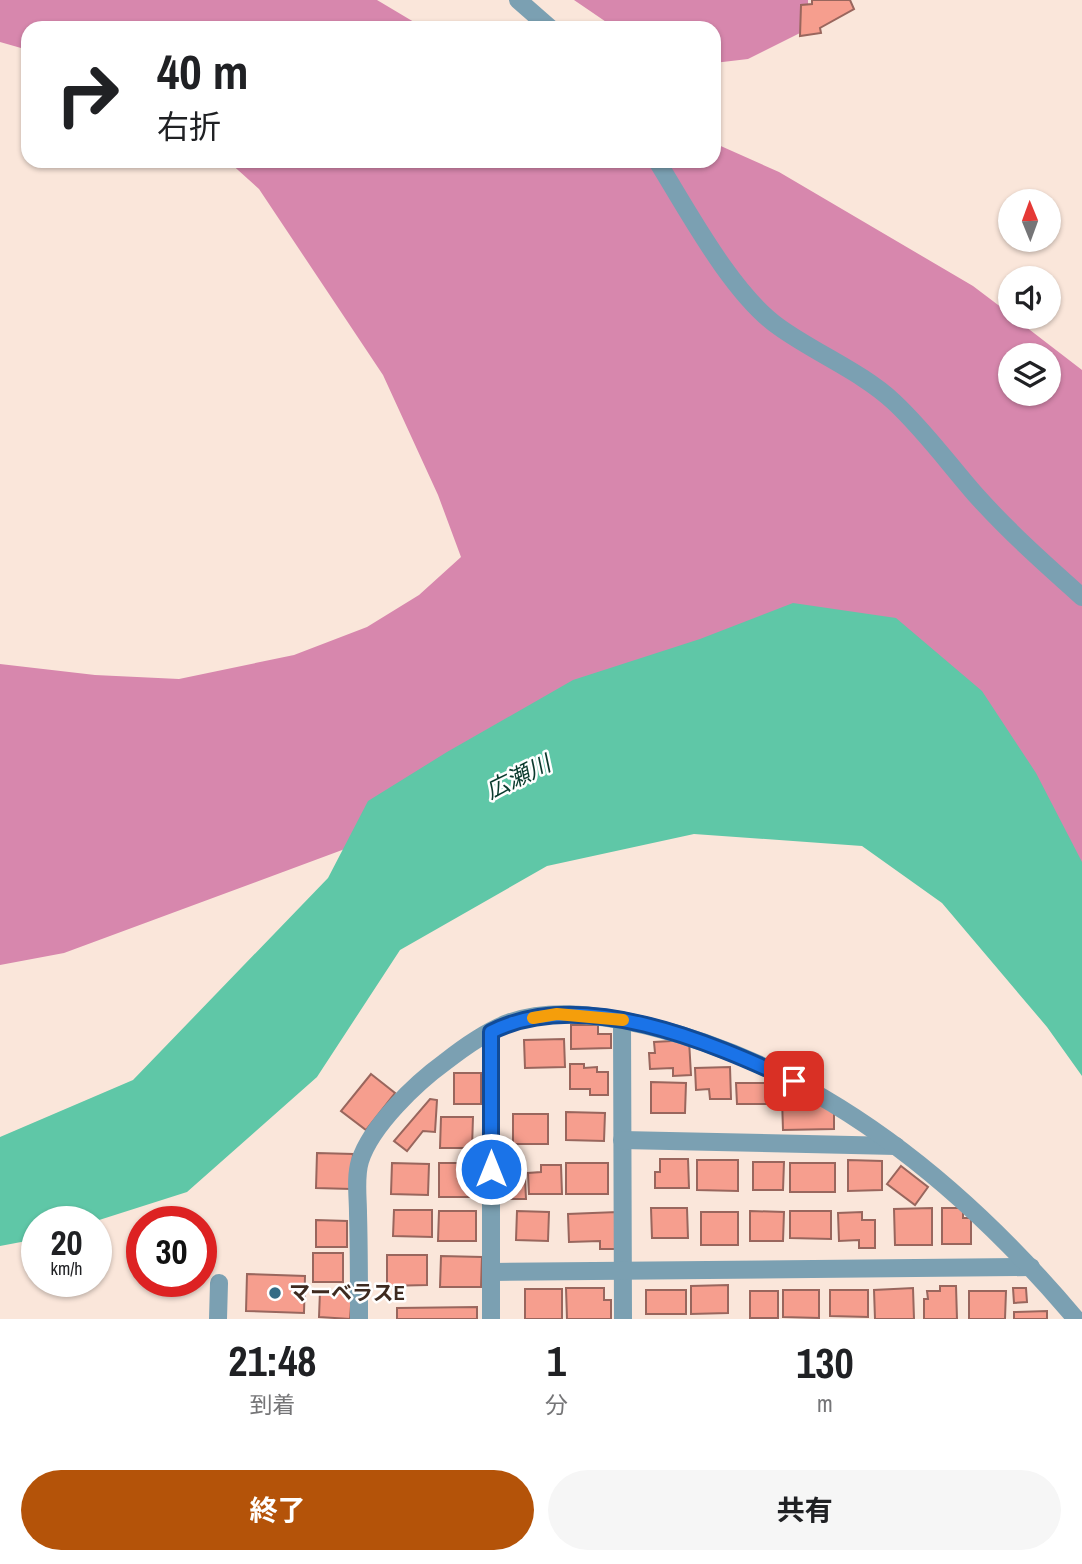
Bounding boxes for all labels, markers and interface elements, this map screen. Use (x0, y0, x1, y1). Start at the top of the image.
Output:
text: 40 m (157, 38, 249, 104)
icon: right (42, 49, 133, 140)
text: 右折 (157, 105, 221, 148)
north arrow (998, 189, 1060, 252)
map controls (998, 189, 1061, 406)
button: sound (998, 266, 1061, 329)
button: layers (998, 343, 1061, 406)
water label: 広瀬川 (480, 746, 558, 806)
pin (764, 1051, 824, 1111)
icon: arrive (775, 1062, 813, 1100)
position arrow (454, 1132, 528, 1206)
speed limit sign: 30 (126, 1206, 217, 1297)
text: 20 (51, 1219, 82, 1266)
text: km/h (51, 1256, 83, 1281)
place label: マーベラスE (289, 1278, 405, 1307)
marker: マーベラスE (267, 1285, 283, 1301)
text: 21:48 (228, 1333, 316, 1389)
text: 1 (547, 1333, 566, 1389)
text: 130 (796, 1335, 854, 1391)
text: m (817, 1388, 833, 1419)
text: 到着 (249, 1389, 295, 1420)
text: 分 (545, 1389, 568, 1420)
button: 終了 (21, 1470, 534, 1550)
button: 共有 (548, 1470, 1061, 1550)

